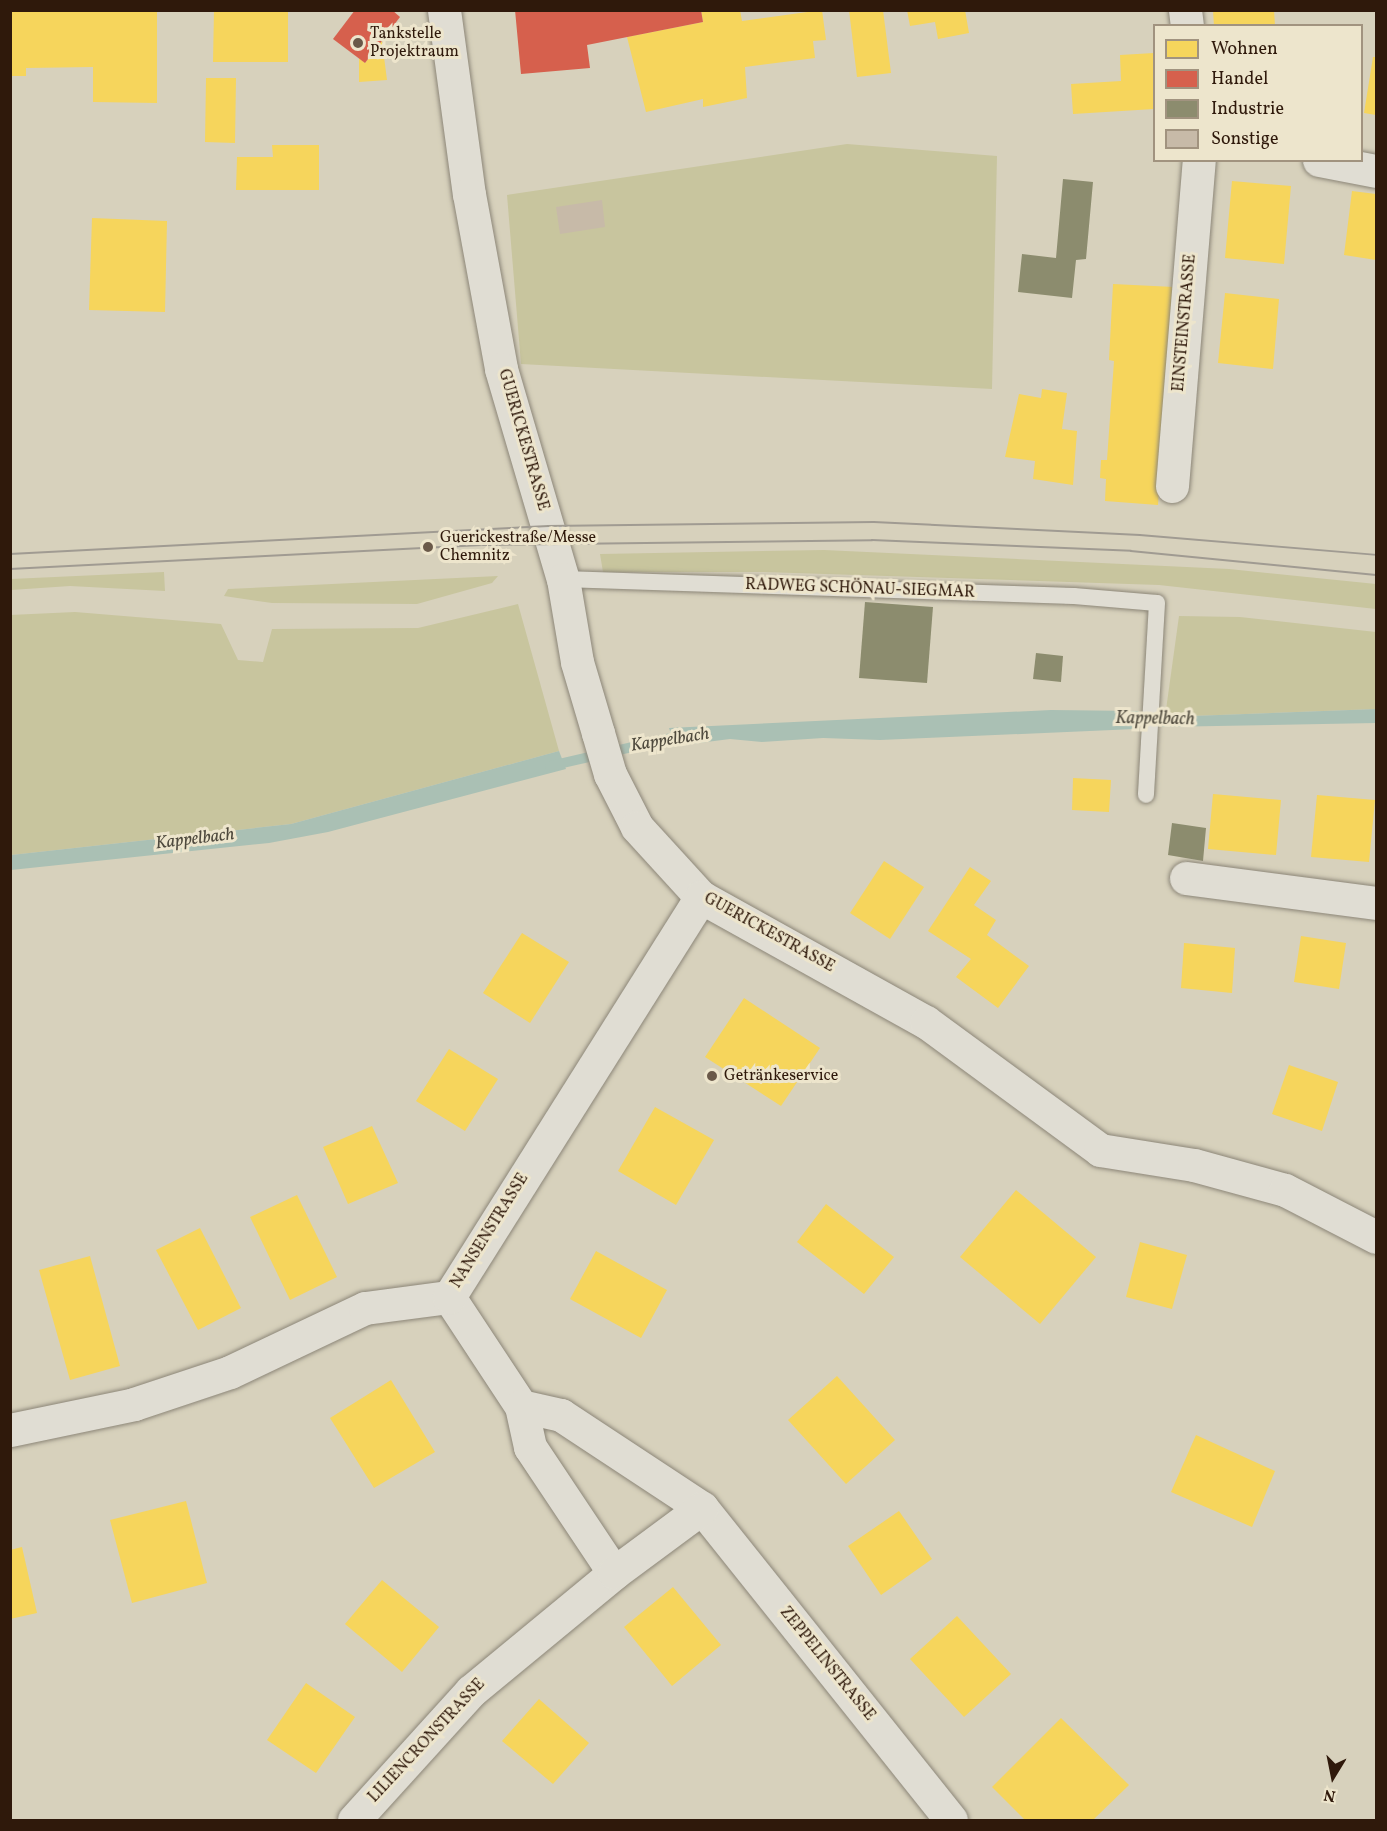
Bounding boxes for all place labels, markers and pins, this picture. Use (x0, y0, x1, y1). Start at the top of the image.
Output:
place label: Tankstelle Projektraum (370, 24, 459, 62)
marker: Tankstelle Projektraum (351, 36, 365, 50)
place label: Guerickestraße/Messe Chemnitz (440, 528, 596, 566)
marker: Guerickestraße/Messe Chemnitz (421, 540, 435, 554)
place label: Getränkeservice (724, 1066, 838, 1086)
marker: Getränkeservice (705, 1069, 719, 1083)

